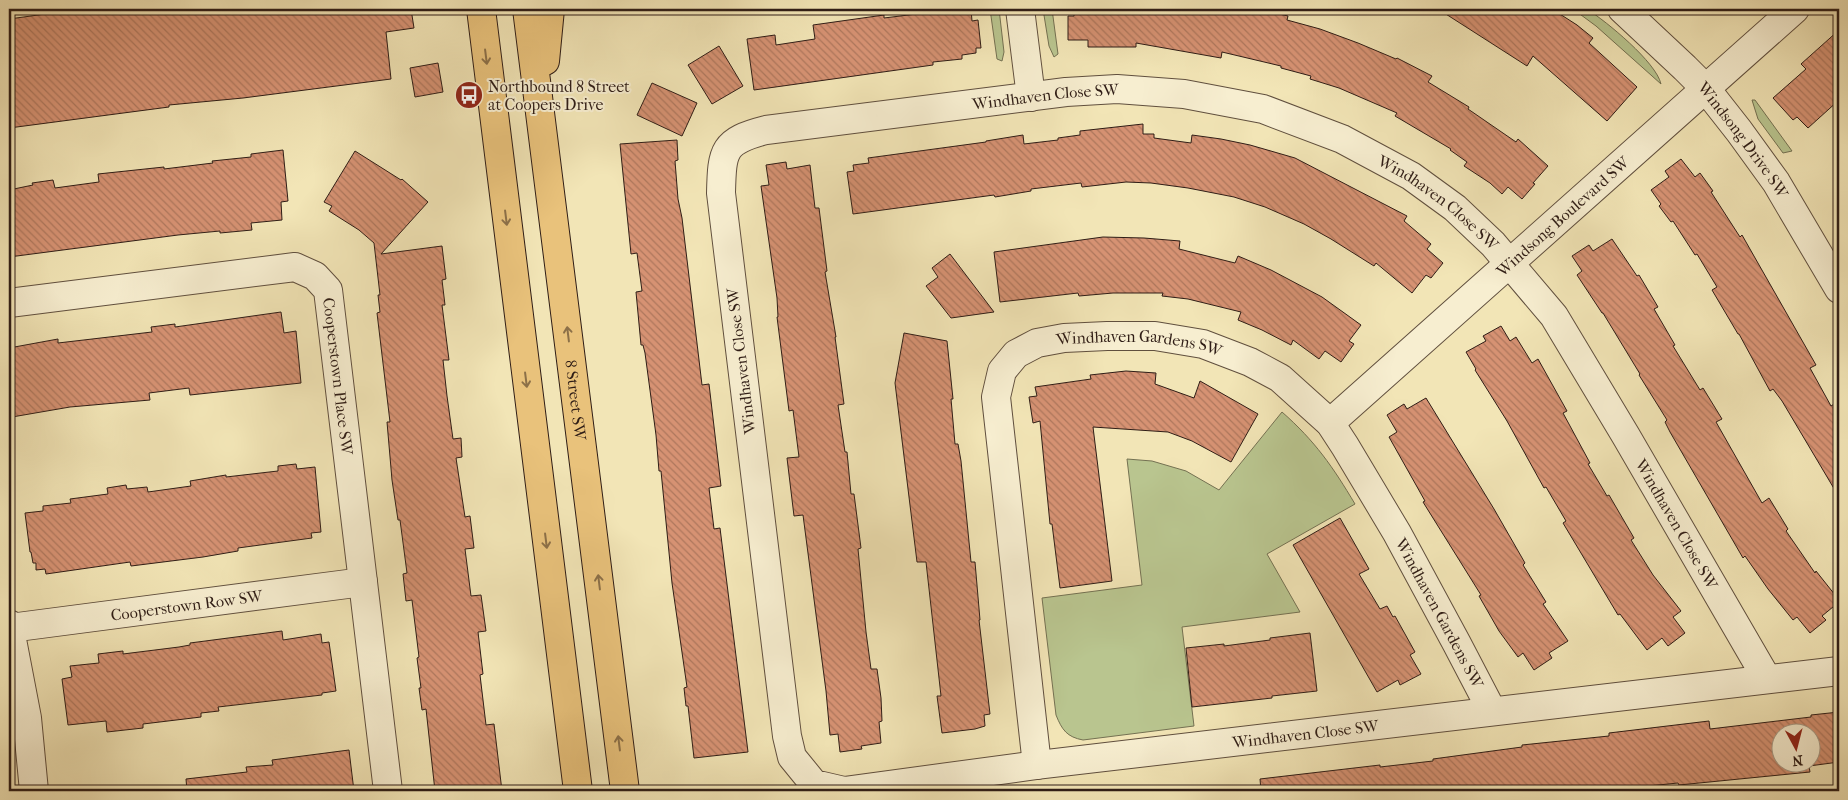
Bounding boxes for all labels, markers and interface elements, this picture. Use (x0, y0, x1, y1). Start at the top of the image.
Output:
one-way arrow (481, 49, 491, 65)
place label: Northbound 8 Street at Coopers Drive (488, 77, 630, 114)
street label: Windsong Drive SW (1694, 77, 1793, 202)
street label: Windhaven Close SW (970, 79, 1120, 113)
bus stop icon: Northbound 8 Street at Coopers Drive (454, 80, 484, 110)
street label: Windhaven Close SW (1374, 150, 1504, 255)
street label: Windsong Boulevard SW (1491, 151, 1633, 281)
one-way arrow (501, 210, 511, 226)
street label: Windhaven Close SW (722, 286, 760, 436)
street label: Cooperstown Place SW (319, 296, 357, 457)
one-way arrow (563, 326, 573, 342)
street label: Windhaven Gardens SW (1054, 327, 1226, 360)
street label: 8 Street SW (562, 358, 591, 443)
one-way arrow (521, 371, 531, 387)
street label: Windhaven Close SW (1631, 455, 1723, 593)
one-way arrow (541, 533, 551, 549)
street label: Windhaven Gardens SW (1392, 534, 1488, 692)
one-way arrow (594, 574, 604, 590)
street label: Cooperstown Row SW (109, 586, 265, 624)
street label: Windhaven Close SW (1230, 715, 1381, 752)
north arrow (1770, 722, 1820, 772)
one-way arrow (614, 735, 624, 751)
text: N (1791, 751, 1804, 770)

